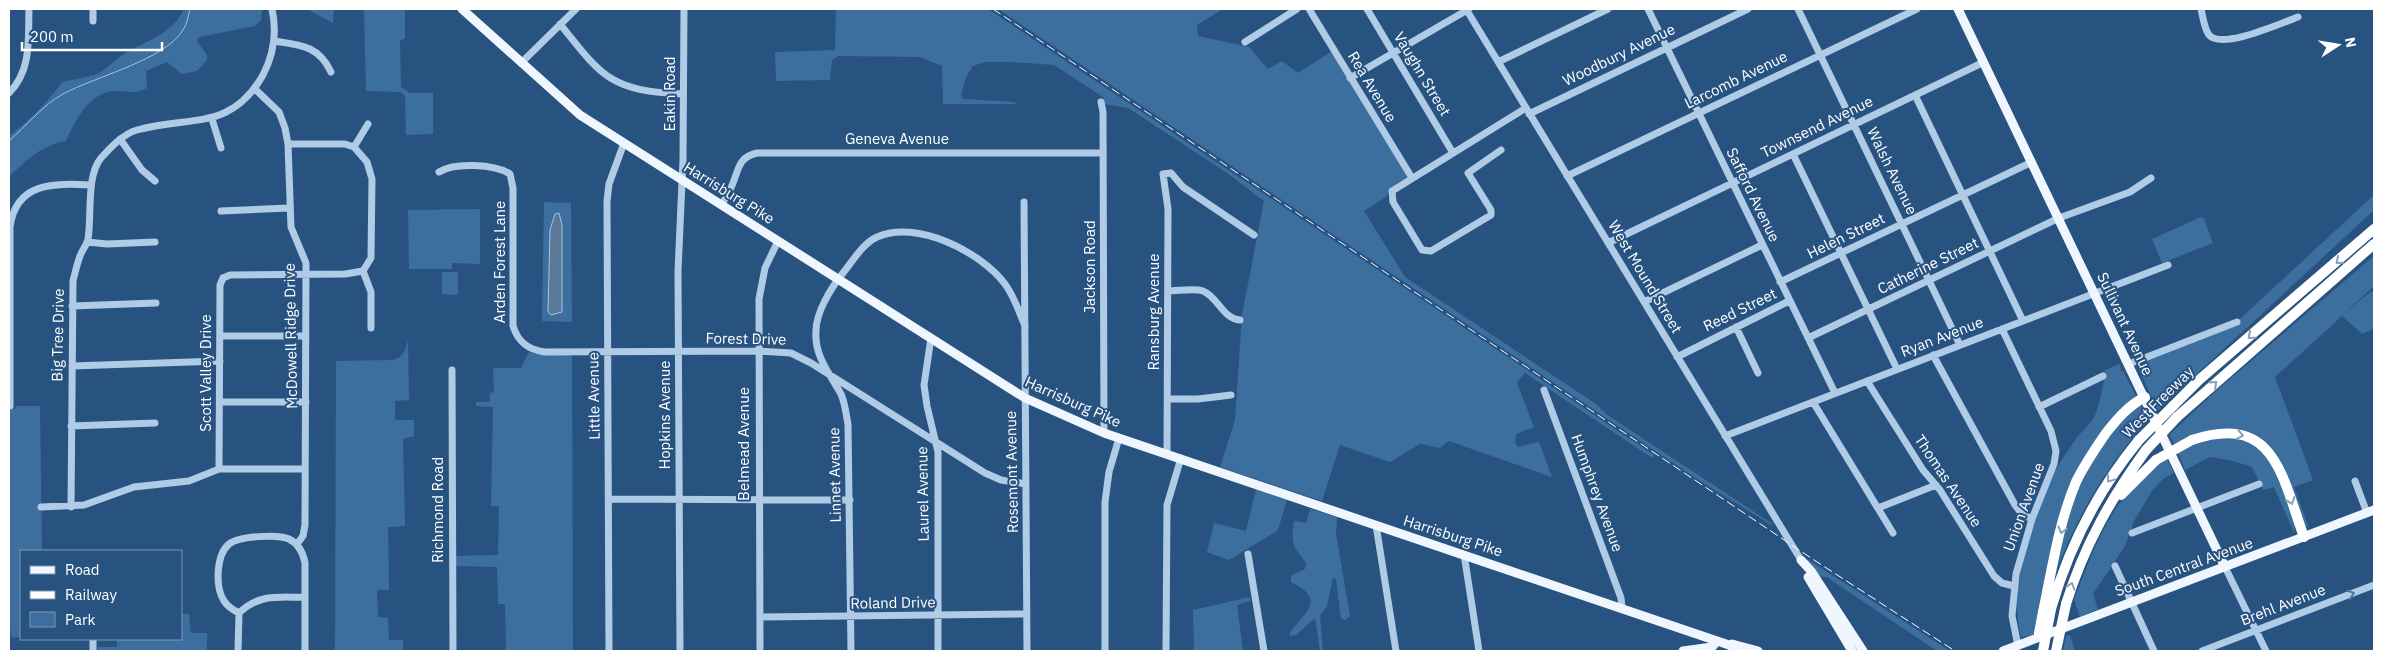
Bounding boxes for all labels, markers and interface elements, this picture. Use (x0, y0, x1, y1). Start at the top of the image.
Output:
street label: Woodbury Avenue (1560, 19, 1678, 90)
scale bar (22, 20, 162, 52)
north arrow (2313, 20, 2363, 70)
text: 200 m (30, 27, 74, 46)
street label: Vaughn Street (1390, 28, 1455, 119)
text: N (2341, 35, 2361, 49)
street label: Larcomb Avenue (1681, 46, 1790, 113)
street label: Rea Avenue (1344, 48, 1401, 126)
street label: Eakin Road (660, 57, 679, 131)
street label: Townsend Avenue (1758, 91, 1876, 162)
street label: Walsh Avenue (1863, 124, 1922, 218)
street label: Geneva Avenue (845, 129, 949, 148)
street label: Safford Avenue (1722, 145, 1784, 245)
street label: Harrisburg Pike (680, 157, 778, 228)
street label: Arden Forest Lane (490, 201, 509, 323)
street label: Helen Street (1804, 209, 1888, 263)
street label: West Mound Street (1604, 217, 1687, 337)
street label: Jackson Road (1080, 220, 1099, 314)
street label: Catherine Street (1874, 233, 1981, 298)
street label: Ransburg Avenue (1144, 253, 1163, 371)
one-way arrow (2336, 255, 2345, 264)
street label: McDowell Ridge Drive (280, 263, 301, 409)
street label: Sullivant Avenue (2093, 269, 2158, 378)
street label: Reed Street (1700, 284, 1780, 335)
street label: Big Tree Drive (47, 288, 68, 382)
street label: Ryan Avenue (1898, 312, 1986, 361)
street label: Scott Valley Drive (196, 314, 215, 432)
street label: Forest Drive (705, 328, 787, 349)
one-way arrow (2248, 330, 2257, 338)
street label: Little Avenue (583, 352, 604, 440)
street label: Hopkins Avenue (655, 361, 674, 469)
street label: West Freeway (2118, 361, 2198, 442)
street label: Harrisburg Pike (1022, 372, 1124, 431)
one-way arrow (2208, 381, 2217, 390)
street label: Belmead Avenue (734, 387, 753, 501)
street label: Rosemont Avenue (1001, 411, 1022, 533)
street label: Linnet Avenue (824, 427, 845, 523)
one-way arrow (2235, 430, 2244, 440)
street label: Humphrey Avenue (1567, 431, 1628, 554)
street label: Thomas Avenue (1910, 431, 1986, 531)
street label: Laurel Avenue (912, 446, 933, 542)
street label: Richmond Road (428, 457, 447, 563)
street label: Union Avenue (1999, 460, 2048, 554)
one-way arrow (2107, 473, 2116, 482)
one-way arrow (2285, 496, 2295, 505)
street label: Harrisburg Pike (1401, 511, 1505, 561)
one-way arrow (2057, 525, 2067, 533)
street label: South Central Avenue (2112, 533, 2255, 600)
legend (20, 550, 182, 640)
text: Road (65, 560, 100, 579)
street label: Brehl Avenue (2238, 580, 2328, 629)
one-way arrow (2066, 582, 2076, 591)
text: Railway (65, 585, 118, 604)
one-way arrow (2346, 590, 2355, 600)
street label: Roland Drive (850, 592, 936, 613)
text: Park (65, 610, 95, 629)

